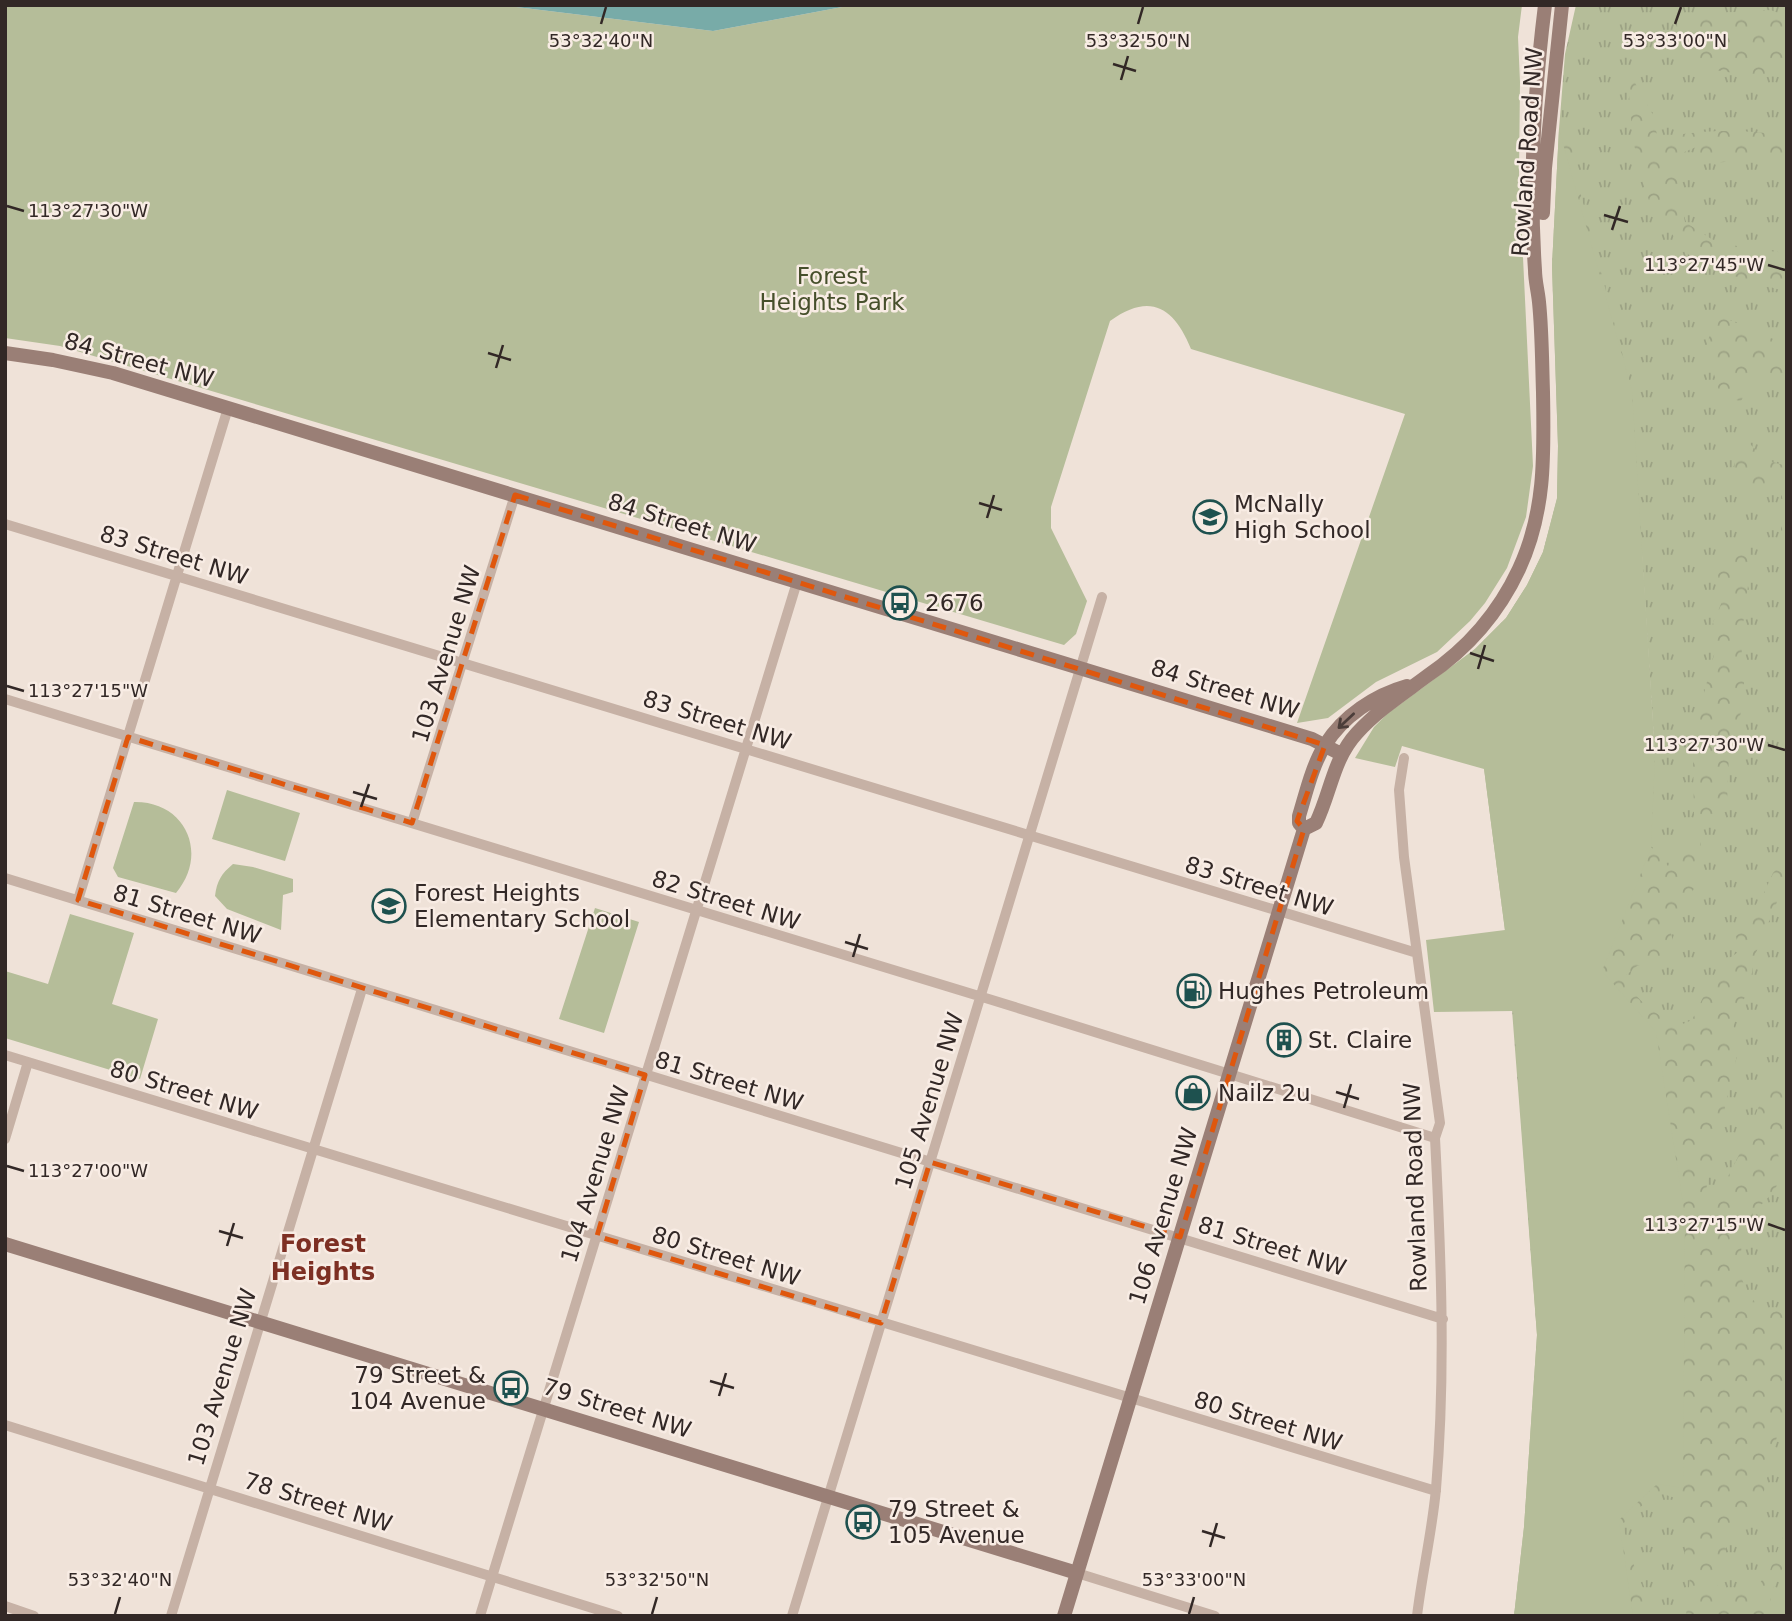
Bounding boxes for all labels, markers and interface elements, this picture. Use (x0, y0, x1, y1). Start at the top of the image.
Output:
text: 53°32'40"N (549, 30, 653, 51)
text: 53°32'50"N (1086, 30, 1190, 51)
text: 53°33'00"N (1623, 30, 1727, 51)
street label: Rowland Road NW (1507, 46, 1547, 258)
text: 113°27'30"W (28, 200, 148, 221)
text: 113°27'45"W (1644, 254, 1764, 275)
park label: Forest Heights Park (759, 263, 905, 315)
street label: 84 Street NW (61, 328, 217, 392)
street label: 84 Street NW (605, 488, 759, 558)
place label: McNally High School (1234, 491, 1371, 543)
school or university icon: McNally High School (1191, 498, 1229, 536)
street label: 83 Street NW (97, 520, 251, 590)
street label: 103 Avenue NW (407, 562, 485, 746)
bus stop icon: 2676 (881, 584, 919, 622)
place label: 2676 (925, 590, 984, 616)
street label: 84 Street NW (1148, 654, 1302, 724)
text: 113°27'15"W (28, 680, 148, 701)
street label: 83 Street NW (640, 685, 794, 755)
one-way arrow (1338, 712, 1355, 729)
text: 113°27'30"W (1644, 734, 1764, 755)
street label: 83 Street NW (1182, 851, 1336, 921)
street label: 82 Street NW (649, 865, 803, 935)
street label: 81 Street NW (110, 879, 264, 949)
place label: Forest Heights Elementary School (414, 880, 630, 932)
school or university icon: Forest Heights Elementary School (370, 887, 408, 925)
fuel station icon: Hughes Petroleum (1175, 972, 1213, 1010)
place label: Hughes Petroleum (1218, 978, 1429, 1004)
street label: 105 Avenue NW (890, 1009, 968, 1193)
building icon: St. Claire (1265, 1021, 1303, 1059)
place label: St. Claire (1308, 1027, 1412, 1053)
street label: 81 Street NW (652, 1046, 806, 1116)
street label: 80 Street NW (107, 1055, 261, 1125)
shop icon: Nailz 2u (1174, 1074, 1212, 1112)
place label: Nailz 2u (1218, 1080, 1311, 1106)
street label: 104 Avenue NW (556, 1082, 634, 1266)
street label: Rowland Road NW (1398, 1082, 1432, 1292)
street label: 106 Avenue NW (1124, 1124, 1202, 1308)
text: 113°27'00"W (28, 1160, 148, 1181)
street label: 81 Street NW (1195, 1211, 1349, 1281)
text: 113°27'15"W (1644, 1214, 1764, 1235)
street label: 80 Street NW (649, 1221, 803, 1291)
district label: Forest Heights (271, 1230, 375, 1286)
street label: 103 Avenue NW (183, 1285, 261, 1469)
place label: 79 Street & 104 Avenue (349, 1362, 486, 1414)
bus stop icon: 79 Street & 104 Avenue (492, 1369, 530, 1407)
street label: 79 Street NW (540, 1373, 694, 1443)
street label: 80 Street NW (1191, 1386, 1345, 1456)
street label: 78 Street NW (241, 1467, 395, 1537)
place label: 79 Street & 105 Avenue (888, 1496, 1025, 1548)
bus stop icon: 79 Street & 105 Avenue (844, 1503, 882, 1541)
text: 53°32'40"N (68, 1569, 172, 1590)
text: 53°32'50"N (605, 1569, 709, 1590)
text: 53°33'00"N (1142, 1569, 1246, 1590)

